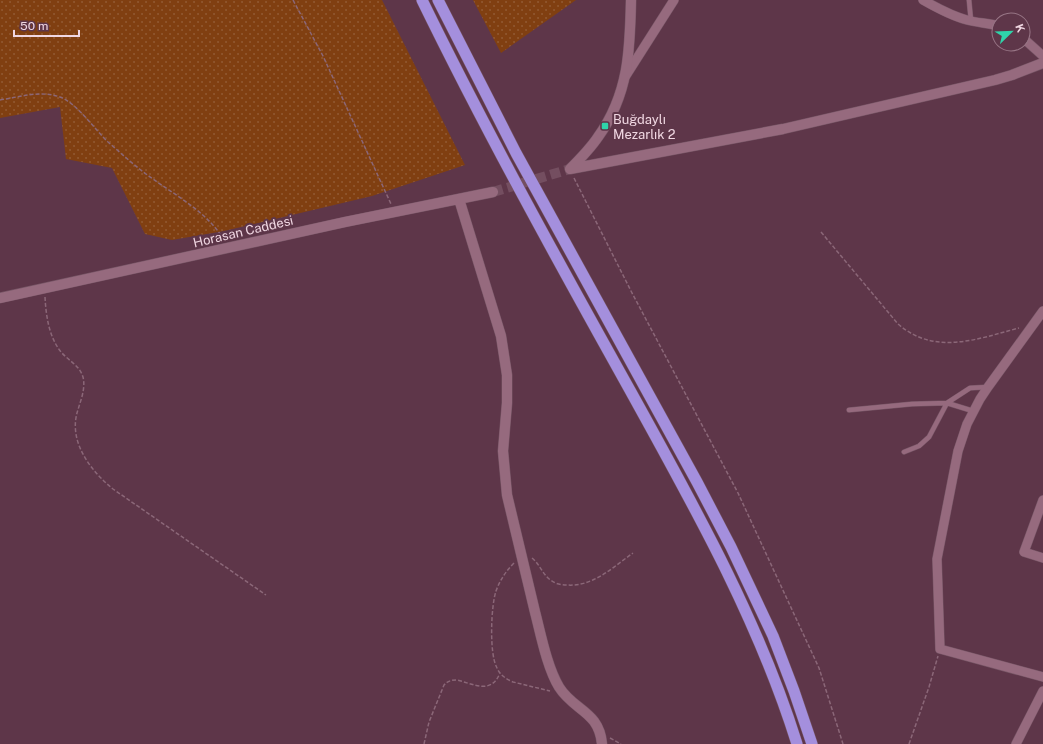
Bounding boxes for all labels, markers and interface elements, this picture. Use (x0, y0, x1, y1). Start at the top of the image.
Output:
scale bar (14, 12, 79, 38)
north arrow (991, 12, 1031, 52)
text: 50 m (20, 19, 48, 33)
text: K (1013, 22, 1027, 34)
place label: Buğdaylı Mezarlık 2 (613, 112, 676, 142)
marker: Buğdaylı Mezarlık 2 (600, 121, 610, 131)
street label: Horasan Caddesi (192, 213, 295, 250)

